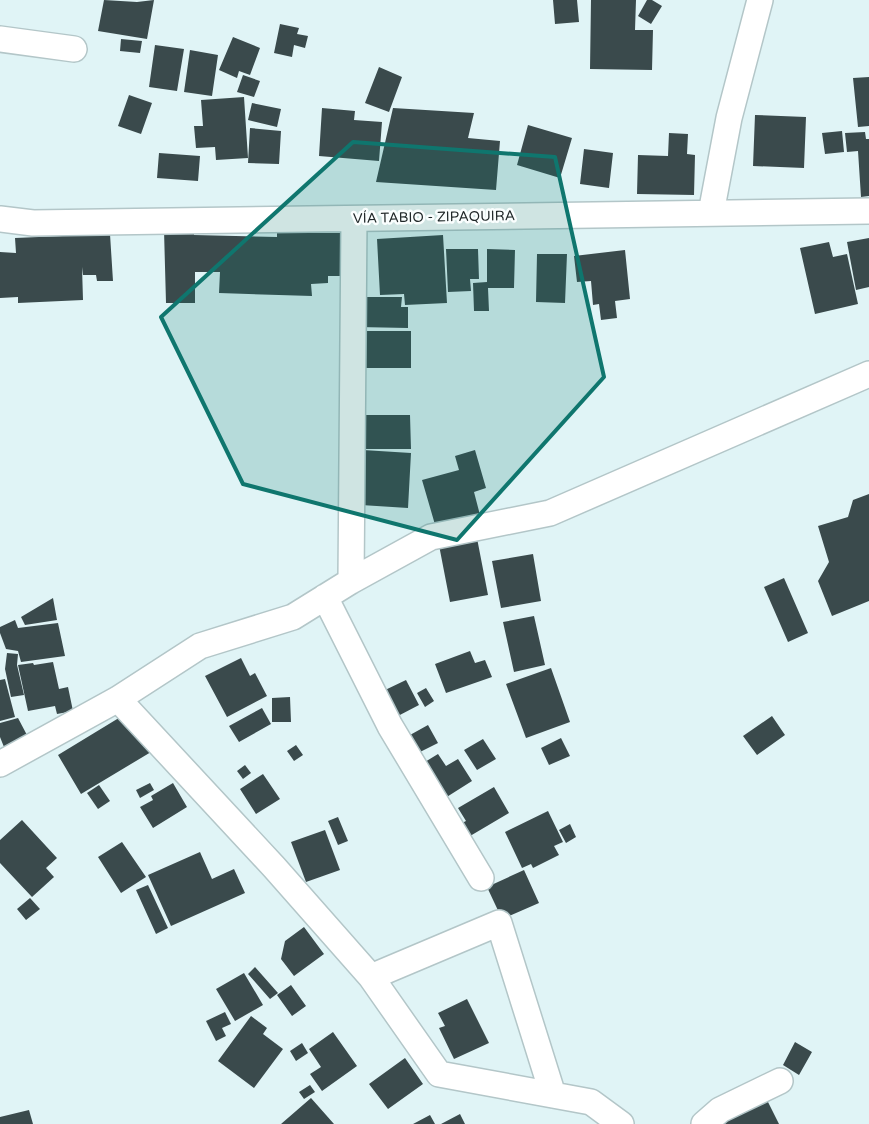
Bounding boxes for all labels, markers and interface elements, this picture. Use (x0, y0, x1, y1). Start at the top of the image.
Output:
street label: VÍA TABIO - ZIPAQUIRA (353, 207, 515, 227)

